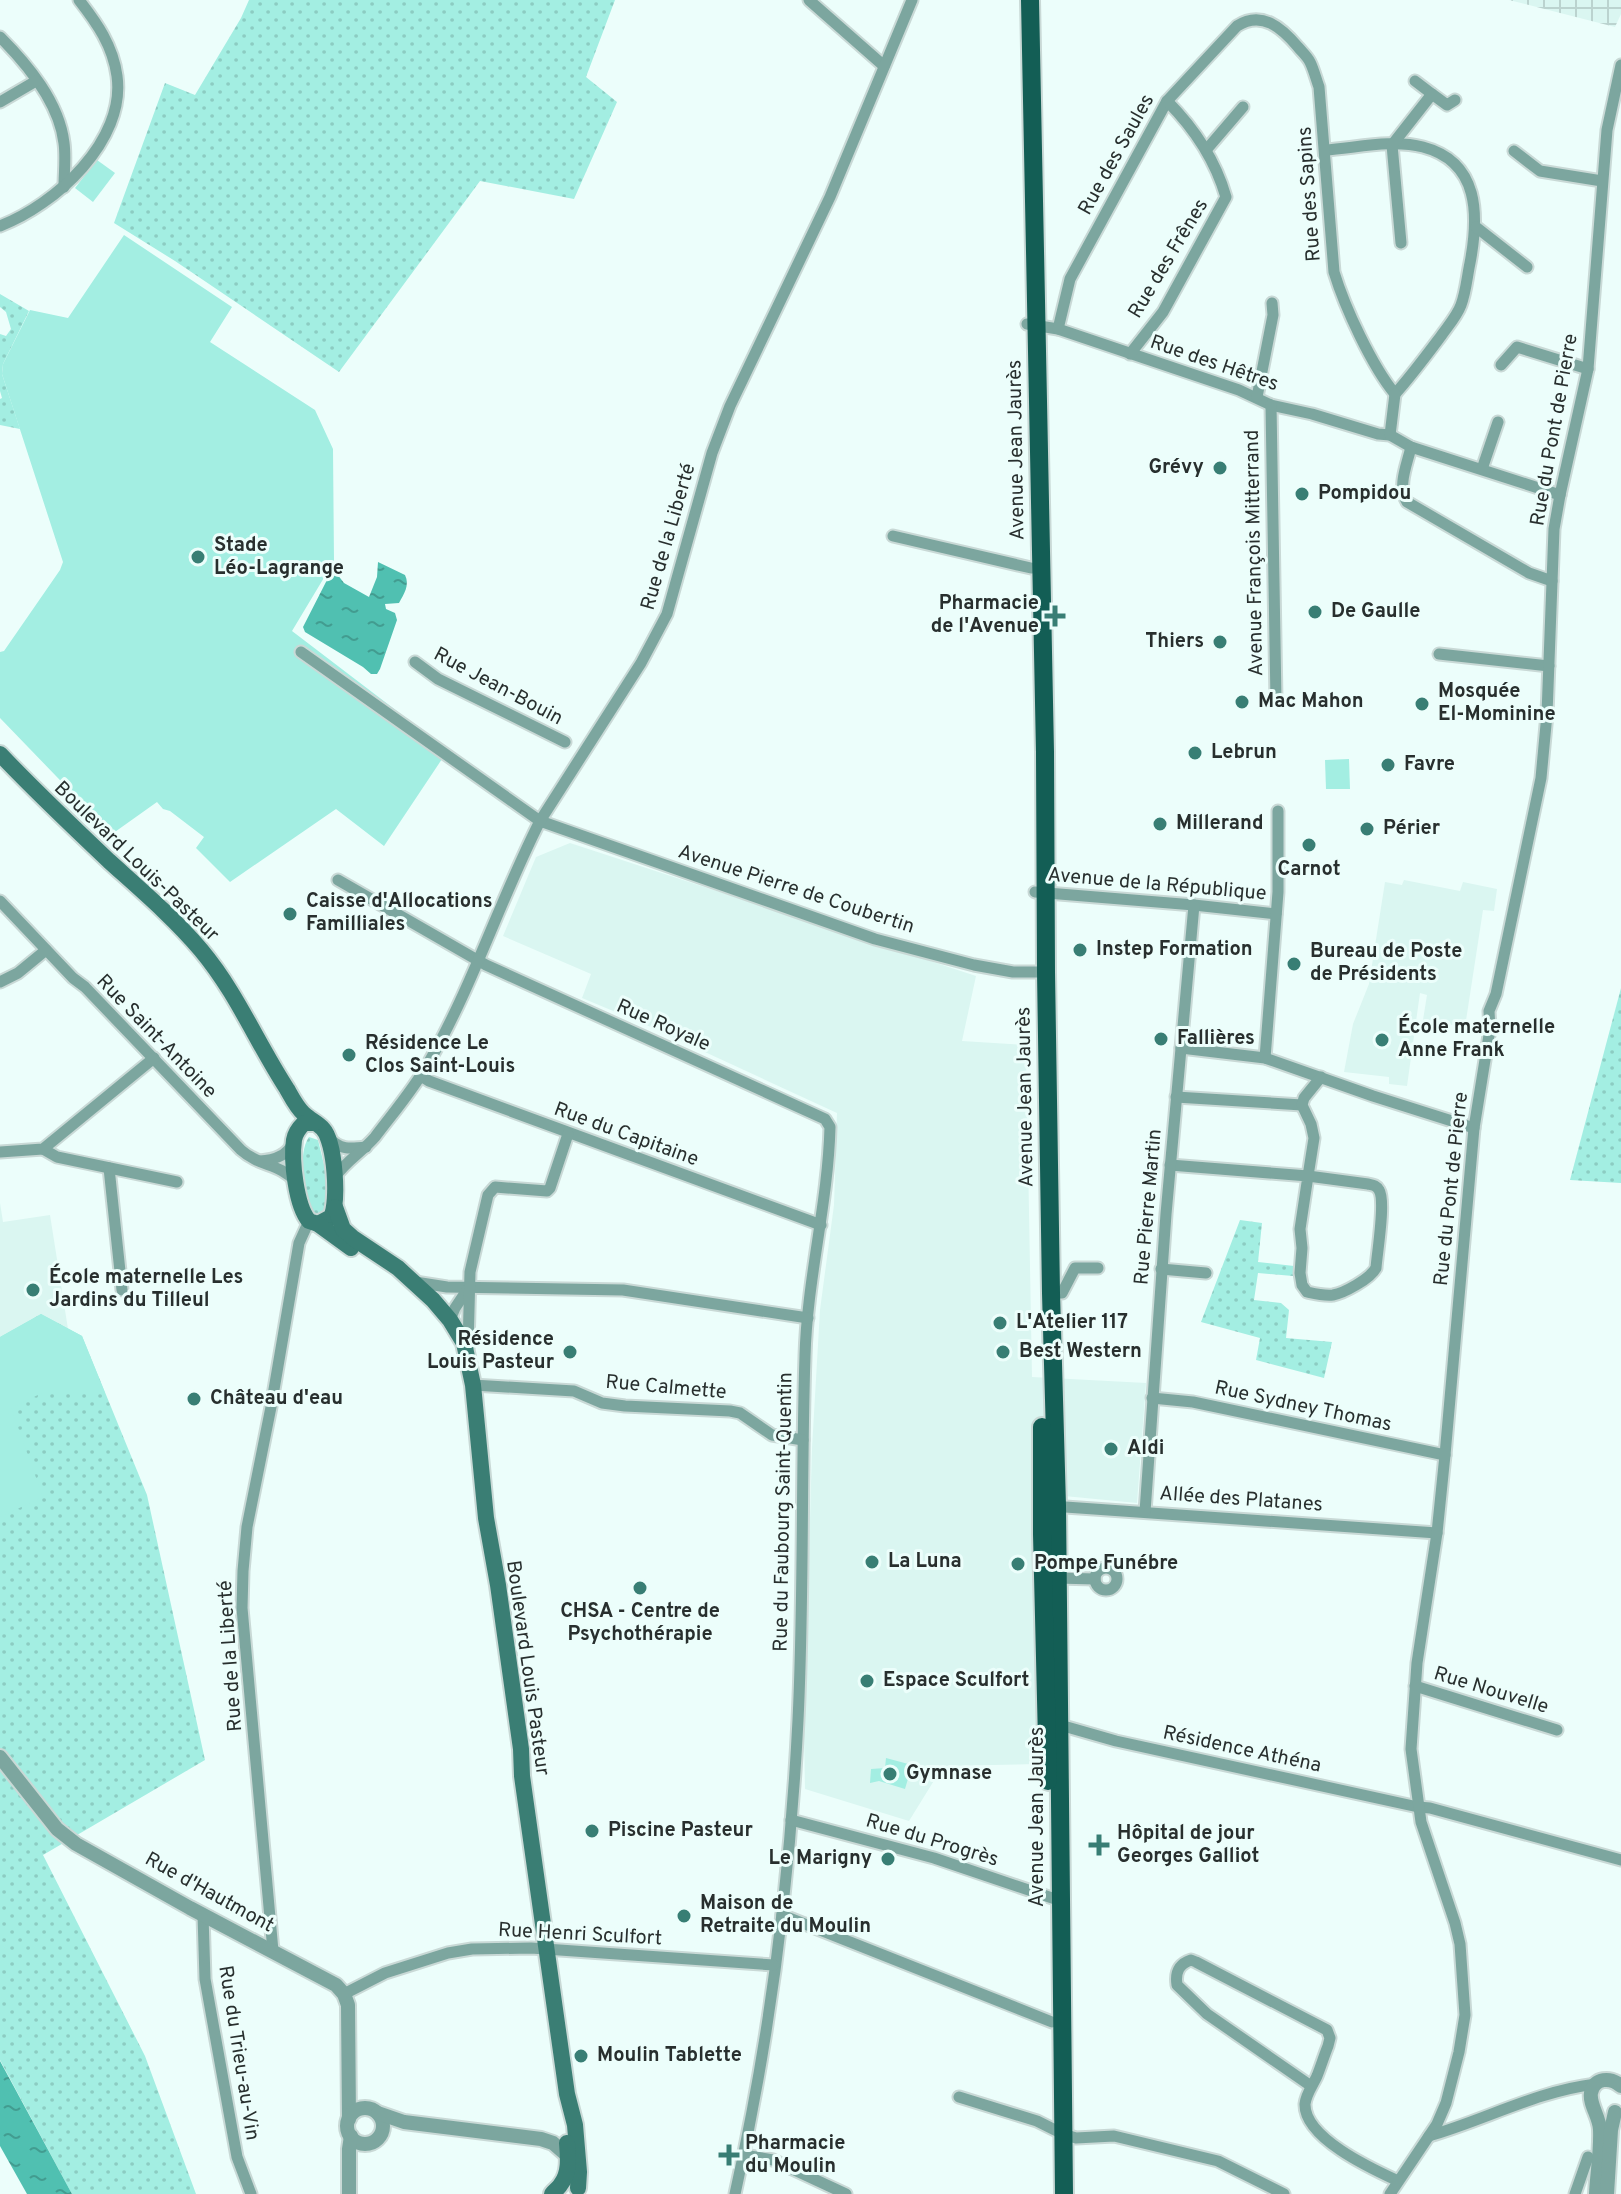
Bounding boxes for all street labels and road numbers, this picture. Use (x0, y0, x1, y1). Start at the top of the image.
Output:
street label: Rue des Saules (1073, 90, 1161, 220)
street label: Rue des Sapins (1292, 126, 1328, 262)
street label: Rue des Frênes (1123, 194, 1215, 324)
street label: Rue des Hêtres (1146, 330, 1282, 398)
street label: Rue du Pont de Pierre (1525, 332, 1585, 528)
street label: Avenue Jean Jaurès (1002, 359, 1032, 541)
street label: Avenue François Mitterrand (1240, 429, 1270, 677)
street label: Rue de la Liberté (636, 460, 702, 614)
street label: Rue Jean-Bouin (429, 642, 567, 732)
street label: Boulevard Louis-Pasteur (48, 776, 224, 948)
street label: Avenue Pierre de Coubertin (675, 839, 917, 941)
street label: Avenue de la République (1046, 862, 1268, 908)
street label: Rue Saint-Antoine (90, 969, 222, 1105)
street label: Rue Royale (612, 994, 714, 1058)
street label: Avenue Jean Jaurès (1011, 1006, 1041, 1188)
street label: Rue du Pont de Pierre (1429, 1091, 1475, 1287)
street label: Rue du Capitaine (550, 1097, 702, 1173)
street label: Rue Pierre Martin (1129, 1128, 1169, 1286)
street label: Rue Calmette (604, 1370, 728, 1406)
street label: Rue du Faubourg Saint-Quentin (769, 1372, 799, 1652)
street label: Rue Sydney Thomas (1212, 1376, 1394, 1438)
street label: Allée des Platanes (1158, 1481, 1324, 1519)
street label: Boulevard Louis Pasteur (499, 1559, 555, 1778)
street label: Rue de la Liberté (213, 1579, 249, 1733)
street label: Rue Nouvelle (1430, 1661, 1552, 1721)
street label: Résidence Athéna (1160, 1721, 1324, 1779)
street label: Avenue Jean Jaurès (1025, 1727, 1051, 1907)
street label: Rue du Progrès (862, 1808, 1002, 1874)
street label: Rue d'Hautmont (140, 1847, 278, 1939)
street label: Rue Henri Sculfort (497, 1918, 663, 1952)
street label: Rue du Trieu-au-Vin (211, 1964, 265, 2142)

